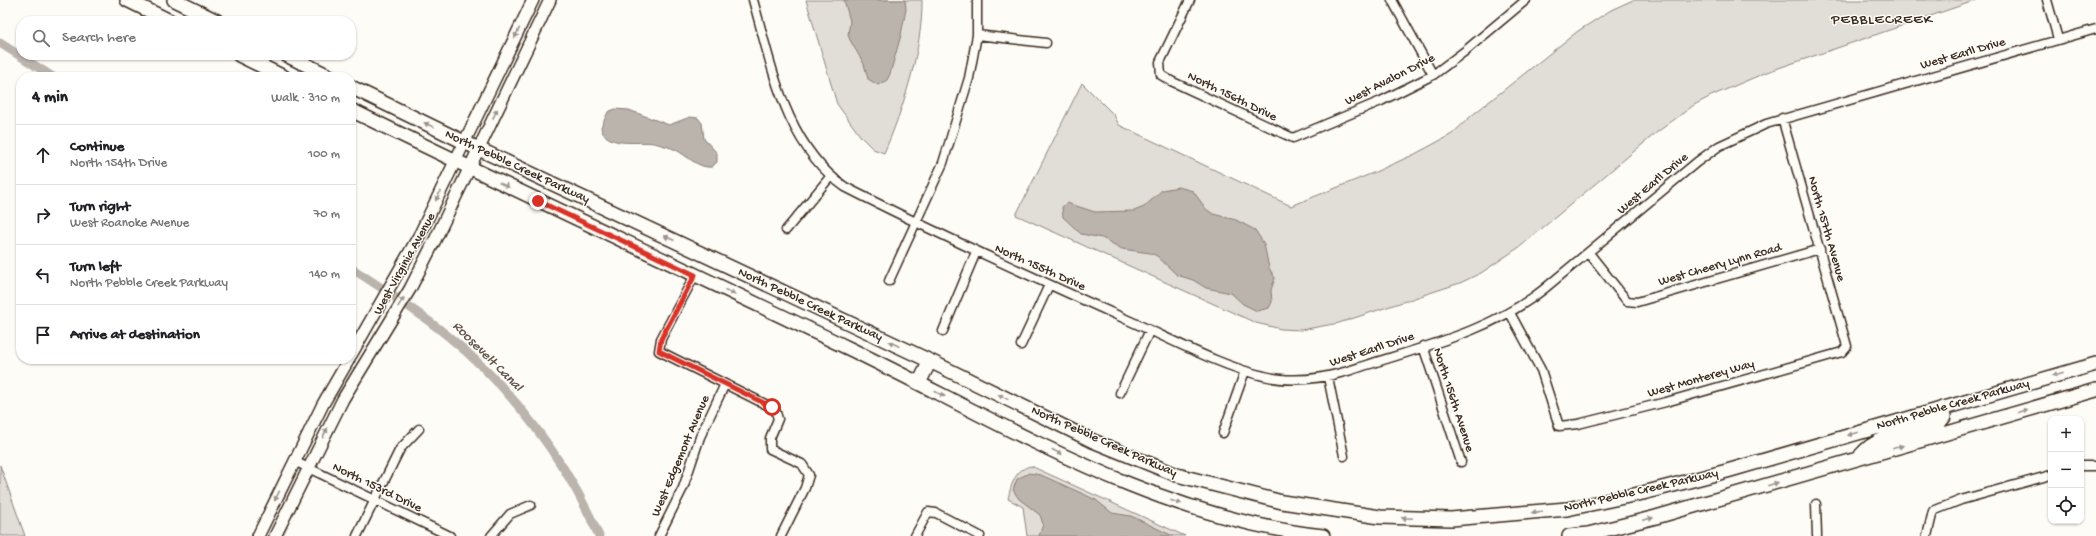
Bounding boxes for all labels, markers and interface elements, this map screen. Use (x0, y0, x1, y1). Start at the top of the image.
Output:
district label: PEBBLECREEK (1830, 11, 1934, 29)
search box (16, 16, 356, 60)
icon: search (30, 27, 52, 49)
one-way arrow (514, 27, 520, 38)
text: Search here (62, 29, 136, 47)
street label: West Earll Drive (1919, 35, 2008, 73)
street label: West Avalon Drive (1343, 51, 1438, 109)
street label: North 156th Drive (1185, 69, 1279, 125)
text: 4 min (32, 88, 68, 108)
text: Walk · 310 m (271, 91, 340, 106)
one-way arrow (492, 108, 498, 119)
one-way arrow (423, 122, 434, 128)
street label: North Pebble Creek Parkway (442, 127, 592, 207)
text: Continue (70, 138, 124, 156)
icon: ahead (32, 144, 54, 166)
text: 100 m (308, 147, 340, 162)
street label: West Earll Drive (1614, 150, 1692, 218)
text: North 154th Drive (70, 156, 167, 171)
street label: North 157th Avenue (1804, 175, 1848, 284)
one-way arrow (498, 182, 509, 188)
one-way arrow (435, 190, 441, 202)
route end (529, 192, 547, 210)
text: Turn right (70, 198, 130, 216)
icon: right (32, 204, 54, 226)
text: 70 m (314, 207, 340, 222)
street label: West Virginia Avenue (371, 210, 439, 318)
text: West Roanoke Avenue (70, 216, 189, 231)
one-way arrow (663, 235, 675, 241)
street label: West Cheery Lynn Road (1657, 240, 1785, 290)
street label: North 155th Drive (992, 241, 1088, 295)
text: Turn left (70, 258, 121, 276)
icon: left (32, 264, 54, 286)
street label: North Pebble Creek Parkway (735, 265, 885, 345)
text: 140 m (309, 267, 340, 282)
text: North Pebble Creek Parkway (70, 276, 228, 291)
one-way arrow (725, 289, 736, 295)
one-way arrow (398, 296, 405, 308)
water label: Roosevelt Canal (448, 318, 526, 396)
icon: arrive (32, 324, 54, 346)
text: Arrive at destination (70, 326, 200, 344)
street label: West Earll Drive (1328, 329, 1416, 371)
one-way arrow (889, 341, 900, 347)
street label: North 156th Avenue (1429, 346, 1477, 454)
street label: West Monterey Way (1646, 356, 1757, 401)
one-way arrow (2052, 371, 2064, 377)
street label: North Pebble Creek Parkway (1875, 376, 2032, 434)
one-way arrow (935, 391, 946, 397)
street label: West Edgemont Avenue (649, 393, 713, 519)
one-way arrow (997, 394, 1009, 400)
route start (763, 398, 781, 416)
street label: North Pebble Creek Parkway (1029, 403, 1180, 481)
one-way arrow (2017, 408, 2029, 414)
map controls (2048, 416, 2084, 524)
button: + (2048, 416, 2084, 452)
one-way arrow (322, 427, 328, 438)
one-way arrow (1847, 431, 1859, 437)
one-way arrow (1892, 444, 1904, 450)
one-way arrow (1051, 449, 1062, 455)
button: − (2048, 452, 2084, 488)
street label: North 153rd Drive (330, 460, 424, 516)
street label: North Pebble Creek Parkway (1562, 466, 1720, 516)
one-way arrow (1768, 481, 1780, 487)
button: locate (2048, 488, 2084, 524)
one-way arrow (274, 490, 280, 502)
one-way arrow (1171, 500, 1183, 506)
one-way arrow (1531, 509, 1543, 516)
one-way arrow (1400, 515, 1413, 521)
one-way arrow (1642, 516, 1654, 522)

